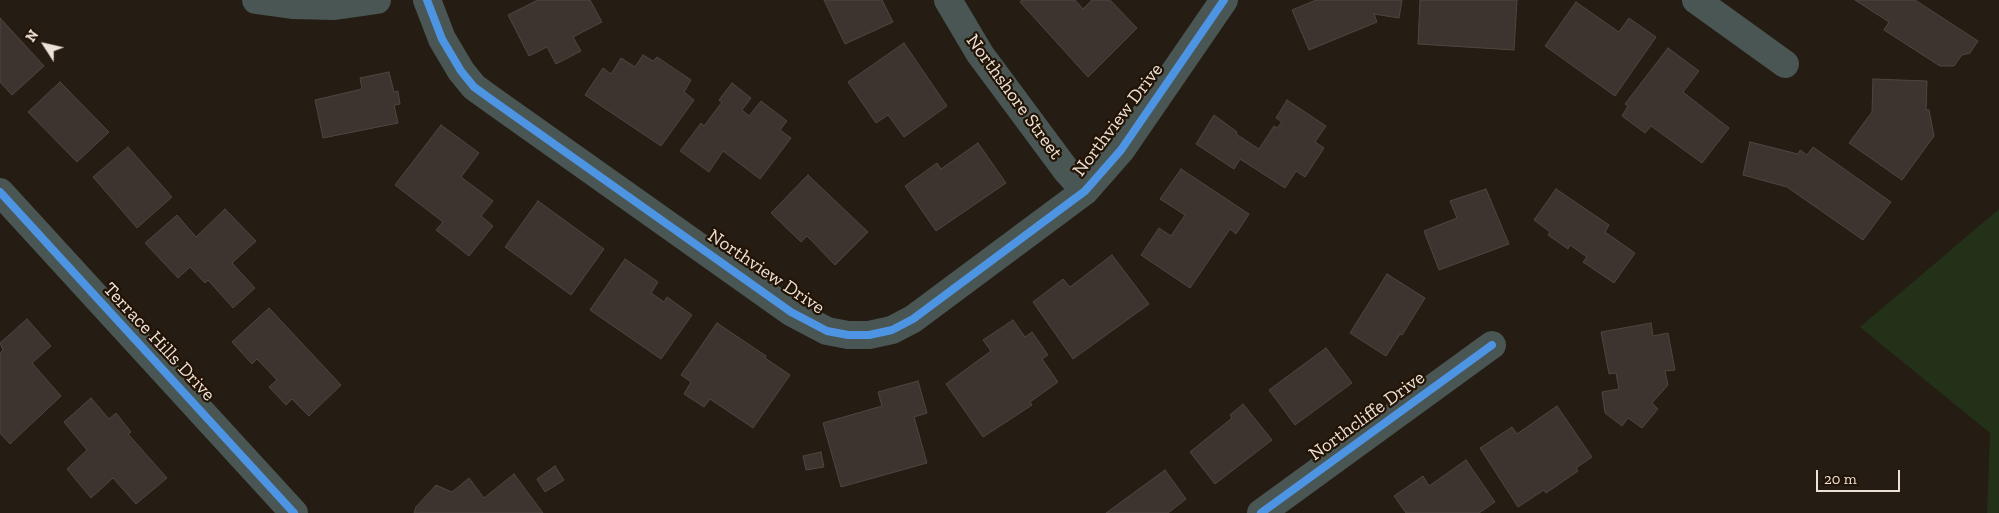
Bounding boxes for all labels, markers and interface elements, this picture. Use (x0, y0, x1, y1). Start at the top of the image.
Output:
north arrow (20, 20, 70, 70)
text: N (22, 27, 42, 45)
street label: Northshore Street (961, 30, 1067, 164)
street label: Northview Drive (1068, 59, 1168, 181)
street label: Northview Drive (703, 225, 829, 319)
street label: Terrace Hills Drive (98, 278, 220, 406)
street label: Northcliffe Drive (1305, 366, 1429, 466)
scale bar (1819, 460, 1903, 492)
text: 20 m (1824, 470, 1857, 488)

